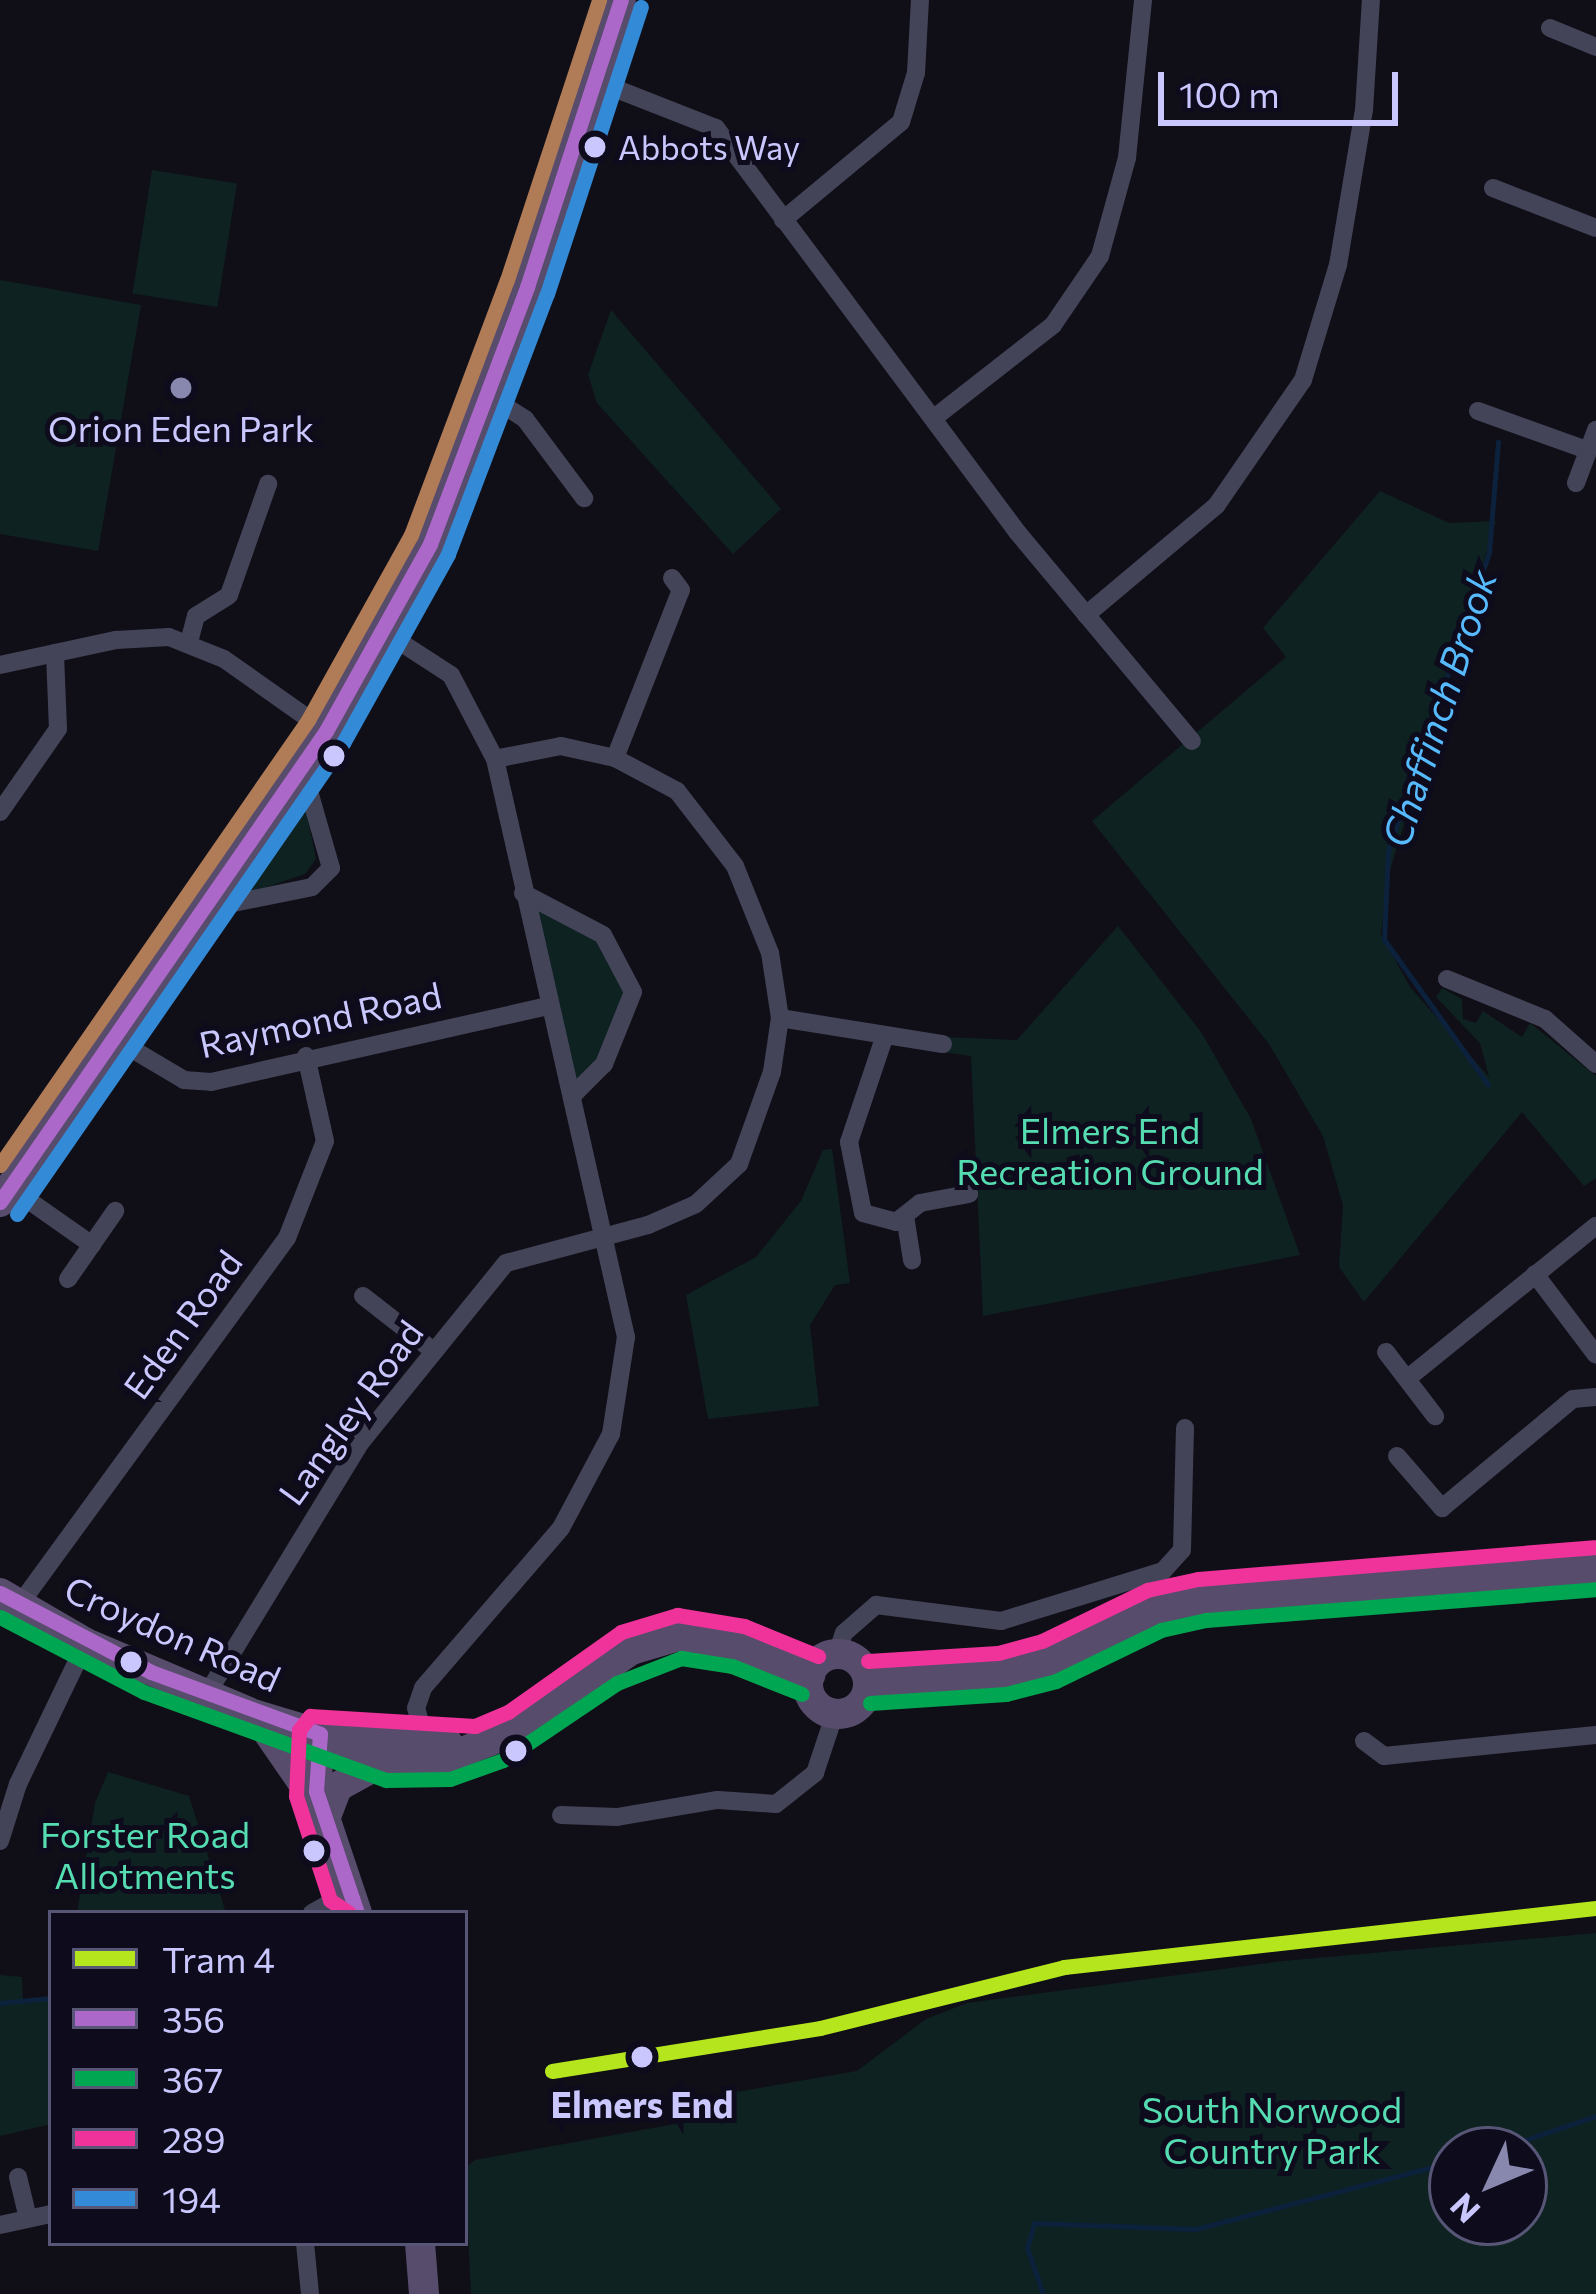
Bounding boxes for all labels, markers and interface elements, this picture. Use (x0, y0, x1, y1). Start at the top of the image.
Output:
scale bar (1164, 48, 1404, 122)
text: 100 m (1179, 71, 1280, 115)
place label: Abbots Way (618, 127, 800, 167)
marker: Abbots Way (584, 136, 606, 158)
marker: Orion Eden Park (168, 375, 194, 401)
place label: Orion Eden Park (48, 406, 314, 450)
water label: Chaffinch Brook (1371, 563, 1505, 853)
unlabelled marker (323, 745, 345, 767)
street label: Raymond Road (195, 972, 445, 1066)
park label: Elmers End Recreation Ground (956, 1107, 1264, 1192)
street label: Eden Road (114, 1241, 250, 1407)
street label: Langley Road (269, 1312, 431, 1512)
street label: Croydon Road (59, 1566, 287, 1700)
unlabelled marker (120, 1651, 142, 1673)
unlabelled marker (505, 1740, 527, 1762)
park label: Forster Road Allotments (40, 1811, 250, 1896)
unlabelled marker (303, 1840, 325, 1862)
legend (48, 1910, 468, 2246)
text: Tram 4 (162, 1936, 275, 1980)
text: 356 (162, 1996, 225, 2040)
marker: Elmers End (623, 2038, 661, 2076)
text: 367 (162, 2056, 223, 2100)
place label: Elmers End (550, 2082, 734, 2126)
park label: South Norwood Country Park (1142, 2086, 1402, 2171)
text: 289 (162, 2116, 226, 2160)
north arrow (1428, 2126, 1548, 2246)
text: 194 (162, 2176, 221, 2220)
text: N (1441, 2186, 1487, 2232)

